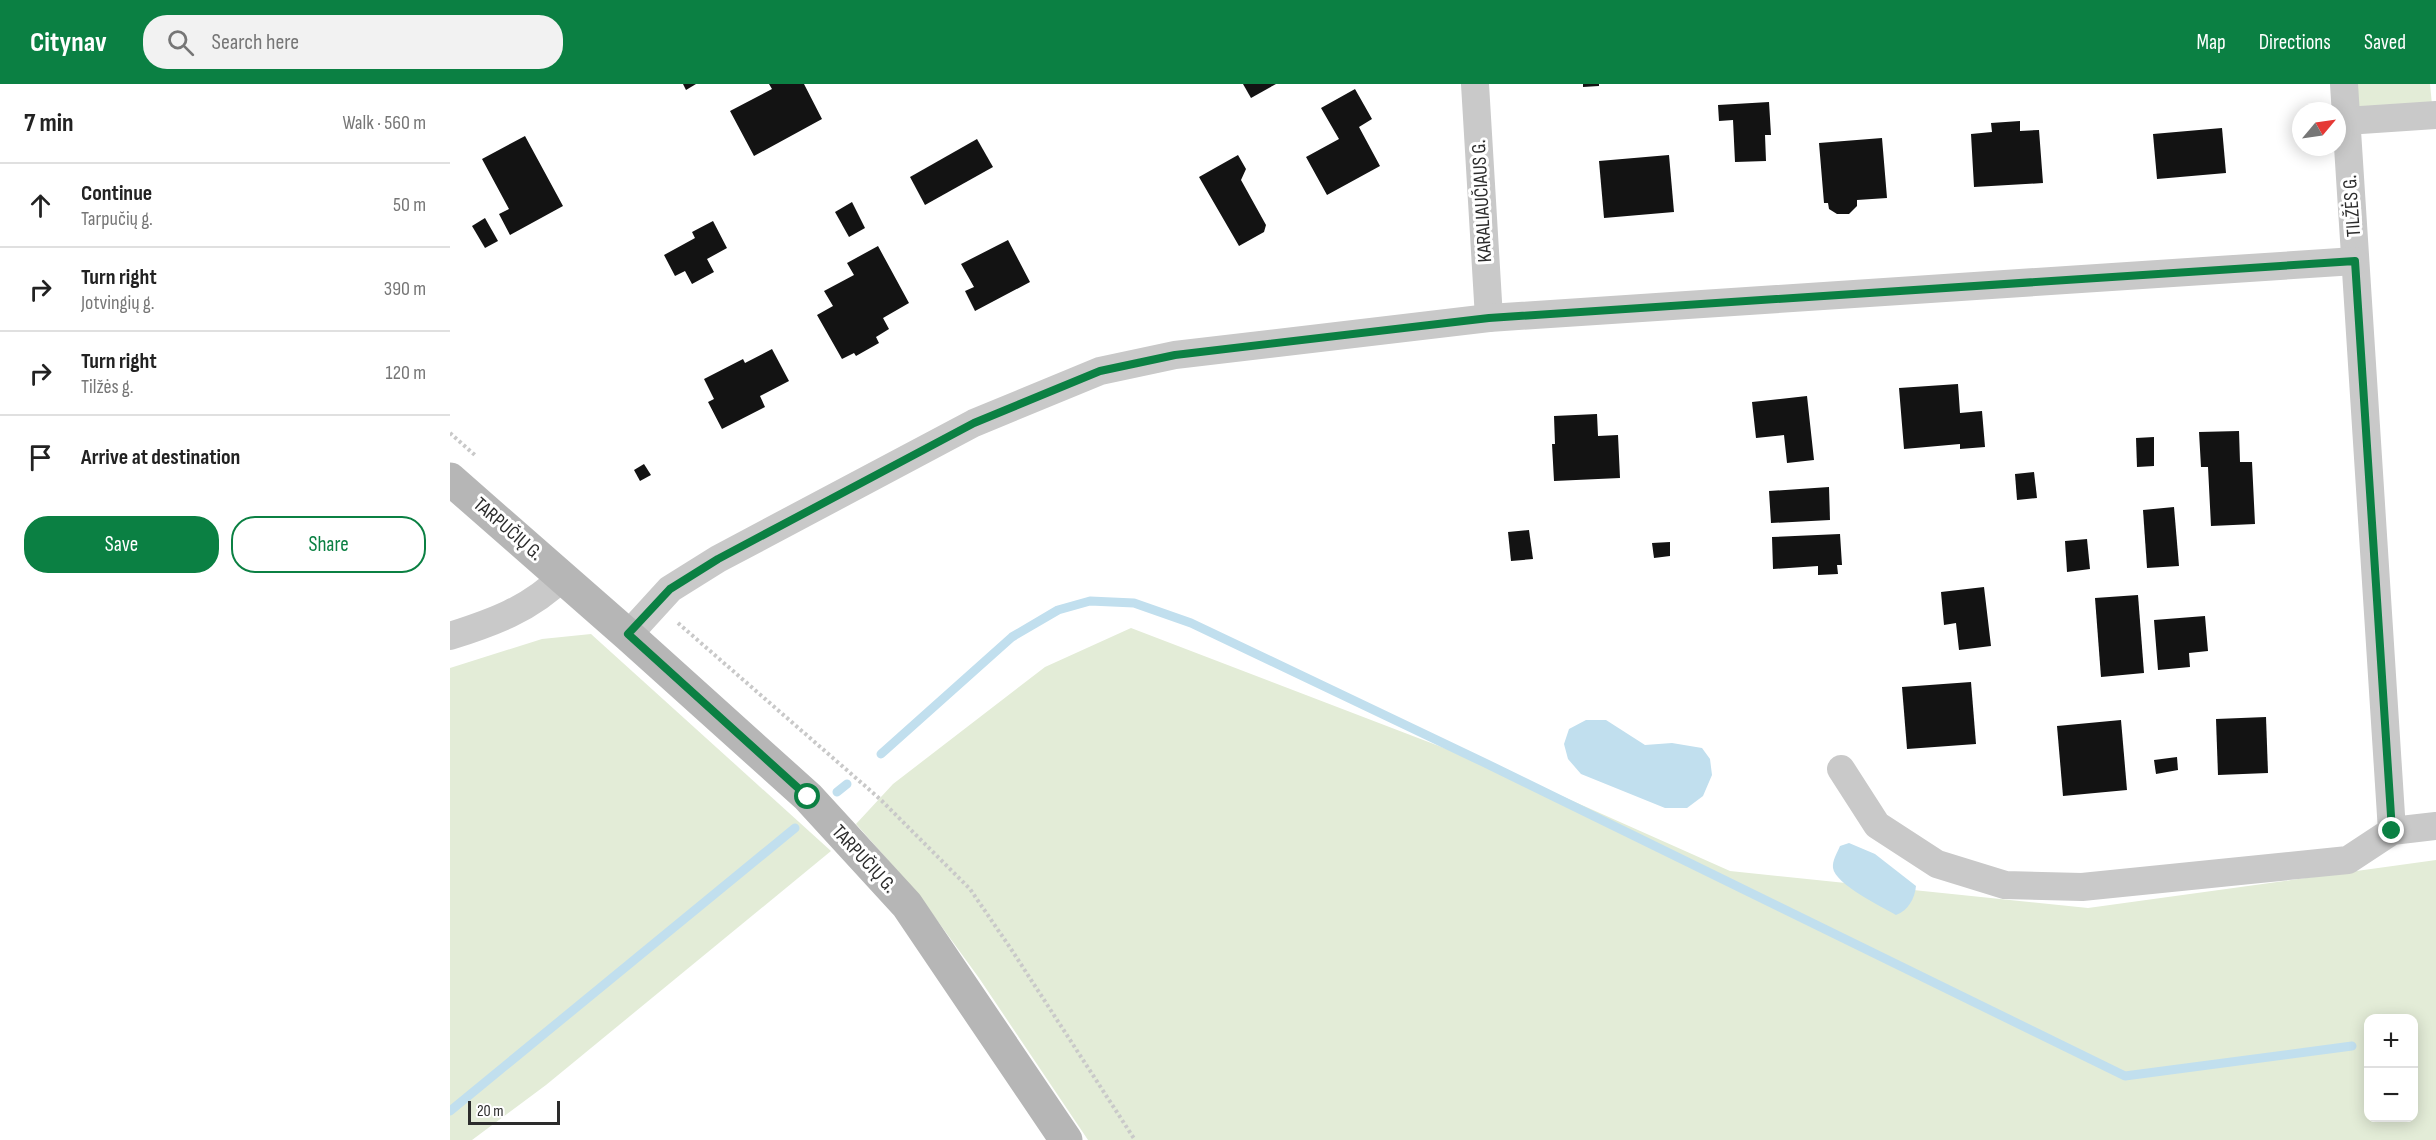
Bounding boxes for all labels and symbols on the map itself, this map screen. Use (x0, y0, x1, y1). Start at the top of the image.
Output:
north arrow (2292, 102, 2346, 156)
street label: KARALIAUČIAUS G. (1467, 139, 1497, 263)
street label: TILŽĖS G. (2338, 174, 2366, 238)
street label: TARPUČIŲ G. (468, 492, 548, 566)
route start (794, 783, 820, 809)
route end (2378, 817, 2404, 843)
street label: TARPUČIŲ G. (827, 820, 901, 898)
scale bar (468, 1098, 560, 1126)

